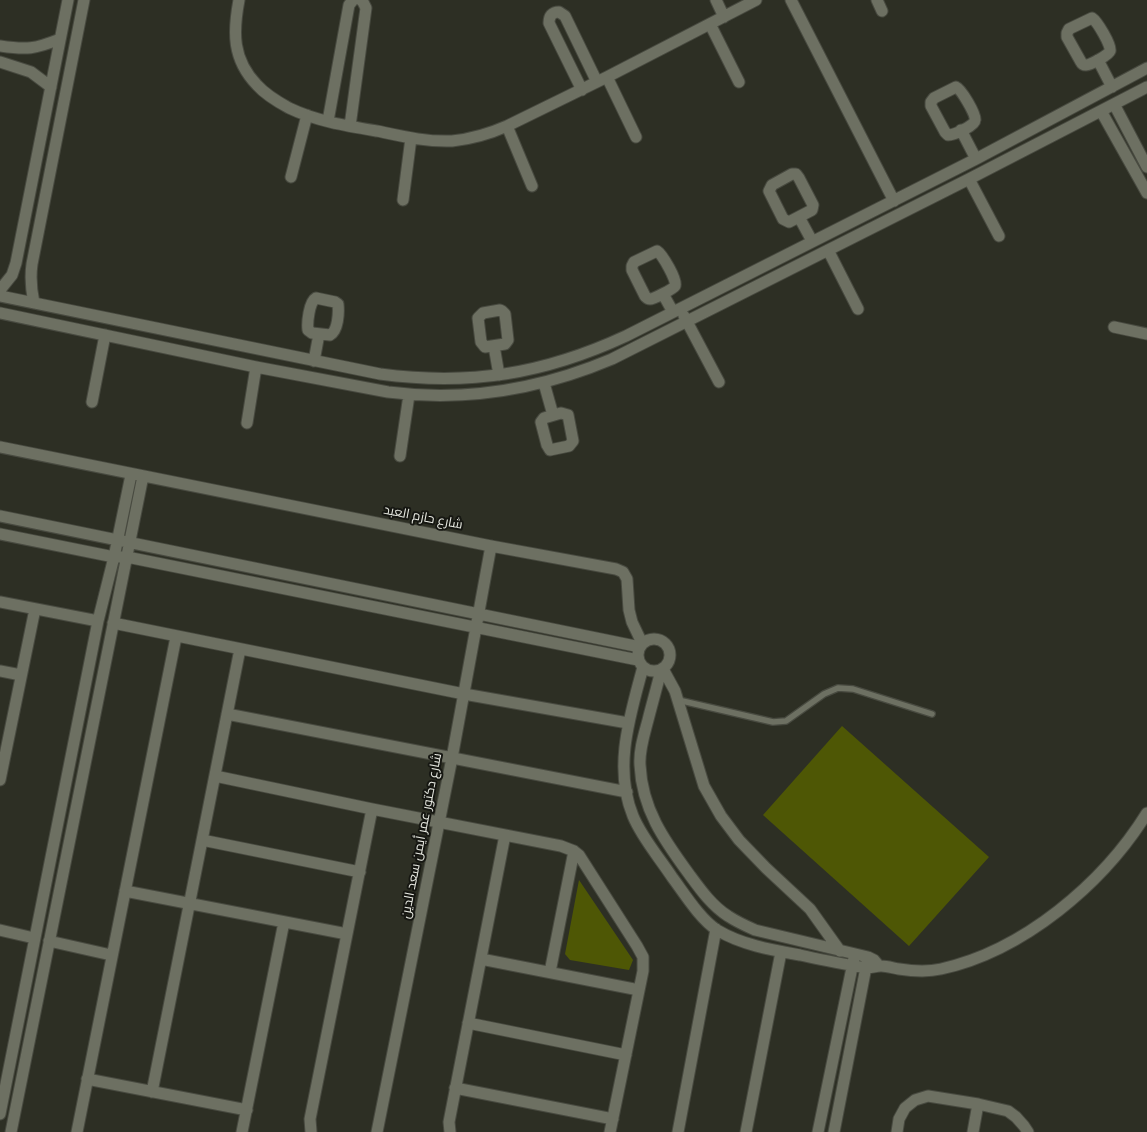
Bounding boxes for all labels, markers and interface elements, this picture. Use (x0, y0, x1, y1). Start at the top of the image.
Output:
street label: شارع حازم العبد (382, 503, 464, 533)
street label: شارع دكتور عمر أيمن سعد الدين (398, 752, 446, 920)

